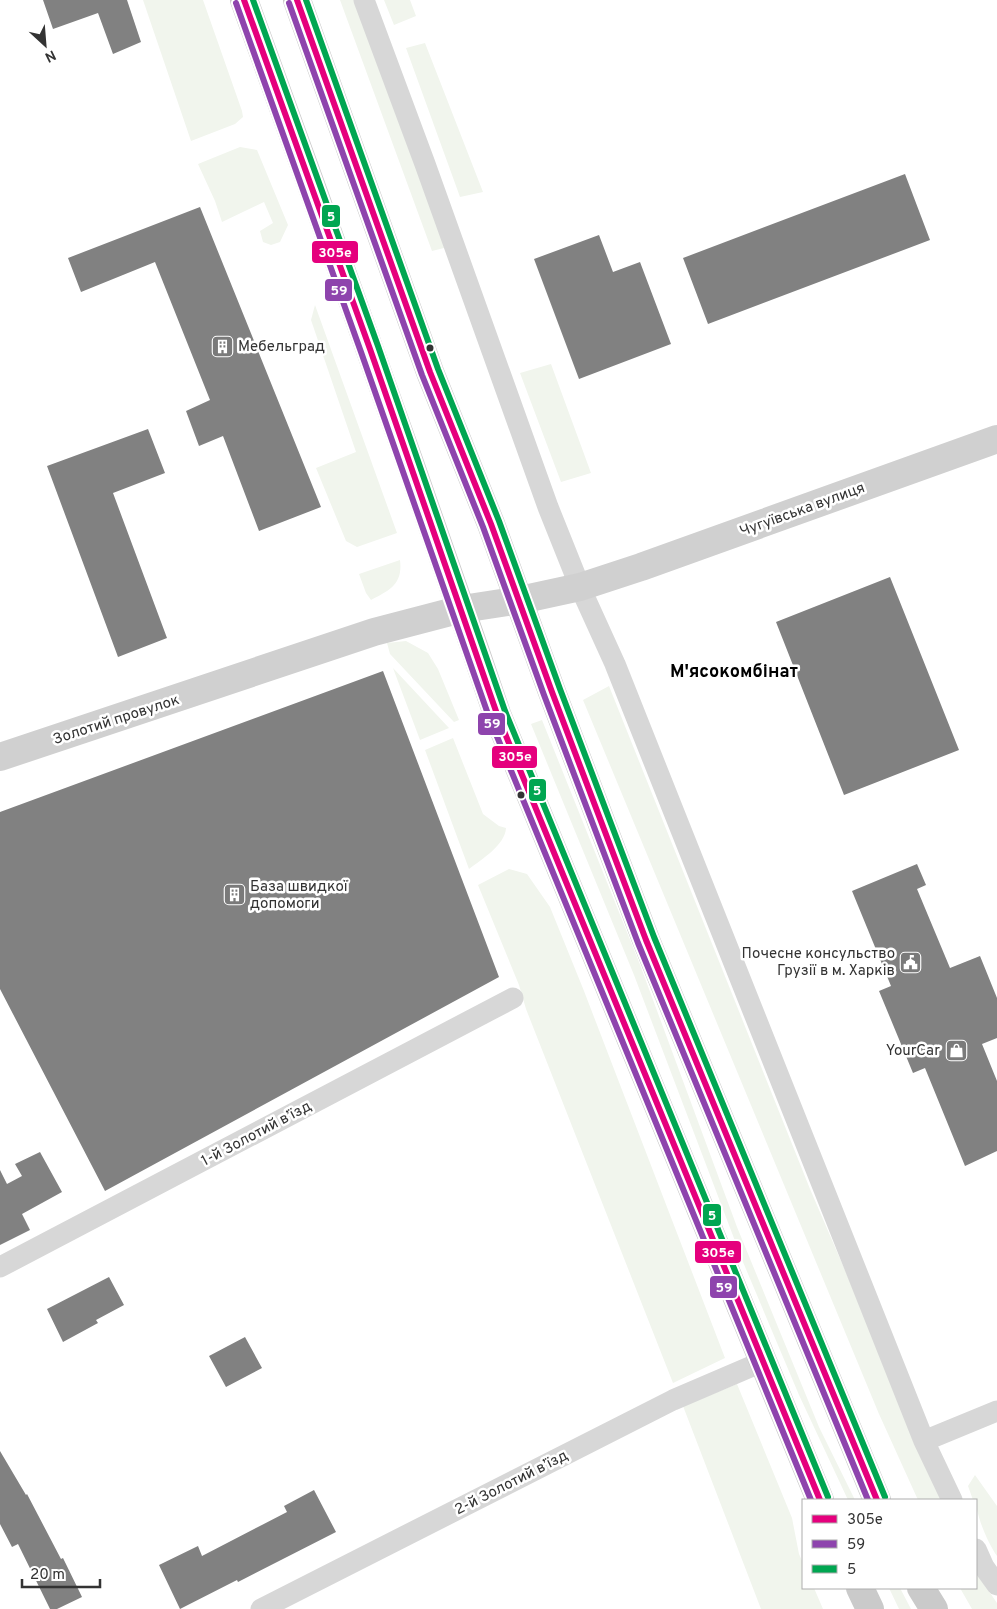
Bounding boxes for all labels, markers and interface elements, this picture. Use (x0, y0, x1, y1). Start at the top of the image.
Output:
north arrow (20, 20, 70, 70)
text: N (42, 45, 58, 65)
line badge: 5 (321, 204, 341, 228)
text: 5 (327, 209, 335, 226)
line badge: 305e (311, 240, 359, 264)
text: 305e (318, 245, 352, 262)
line badge: 59 (324, 278, 353, 302)
text: 59 (330, 283, 348, 300)
building icon: Мебельград (210, 334, 234, 358)
place label: Мебельград (238, 338, 325, 357)
unlabelled marker (425, 343, 435, 353)
street label: Чугуївська вулиця (737, 479, 868, 542)
district label: М'ясокомбінат (670, 661, 798, 684)
street label: Золотий провулок (51, 691, 182, 750)
line badge: 59 (477, 712, 506, 736)
text: 59 (483, 716, 501, 733)
line badge: 305e (491, 745, 538, 769)
text: 305e (498, 749, 532, 766)
line badge: 5 (528, 778, 547, 802)
text: 5 (533, 783, 541, 800)
unlabelled marker (516, 790, 526, 800)
place label: База швидкої допомоги (250, 878, 349, 914)
building icon: База швидкої допомоги (222, 883, 246, 907)
place label: Почесне консульство Грузії в м. Харків (742, 945, 895, 981)
public building icon: Почесне консульство Грузії в м. Харків (899, 950, 923, 974)
shop icon: YourCar (944, 1038, 968, 1062)
place label: YourCar (886, 1042, 940, 1061)
street label: 1-й Золотий в’їзд (198, 1097, 315, 1171)
line badge: 5 (702, 1203, 722, 1227)
text: 5 (708, 1208, 716, 1225)
line badge: 305e (694, 1240, 742, 1264)
text: 305e (701, 1245, 735, 1262)
line badge: 59 (709, 1275, 738, 1299)
text: 59 (715, 1280, 733, 1297)
street label: 2-й Золотий в’їзд (452, 1447, 572, 1520)
legend (802, 1499, 977, 1589)
text: 305e (847, 1511, 883, 1530)
text: 59 (847, 1536, 865, 1555)
scale bar (22, 1556, 100, 1588)
text: 5 (847, 1561, 856, 1580)
text: 20 m (30, 1566, 65, 1585)

